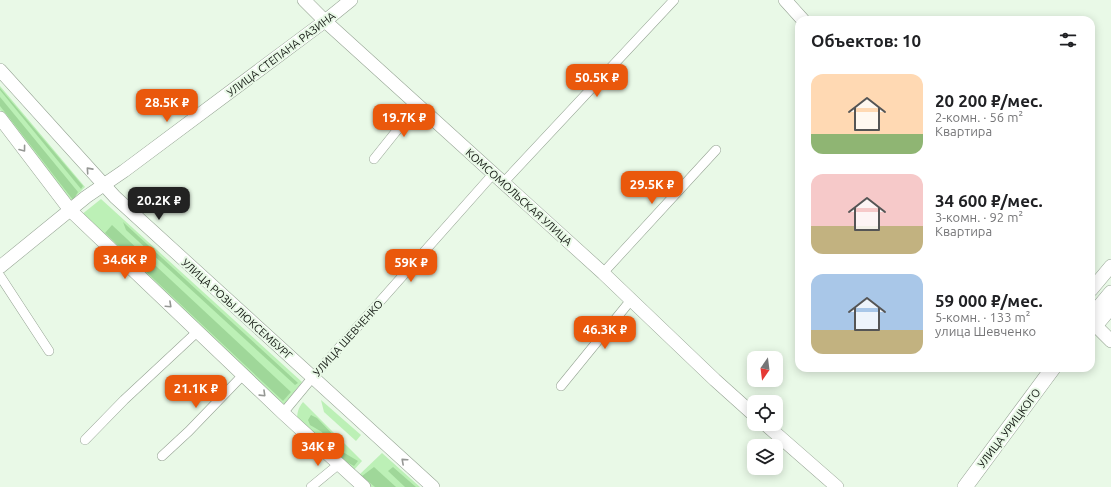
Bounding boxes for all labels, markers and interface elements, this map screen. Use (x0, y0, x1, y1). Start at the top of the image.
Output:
street label: УЛИЦА СТЕПАНА РАЗИНА (225, 9, 338, 99)
icon: filters (1057, 29, 1079, 51)
text: Объектов: 10 (811, 31, 921, 50)
pin: 50.5K ₽ (560, 64, 634, 98)
text: 50.5K ₽ (575, 70, 619, 84)
pin: 28.5K ₽ (130, 89, 204, 123)
icon: home (843, 90, 891, 138)
text: 20 200 ₽/мес. (935, 91, 1043, 110)
text: 28.5K ₽ (145, 95, 189, 109)
pin: 19.7K ₽ (367, 104, 441, 138)
text: 19.7K ₽ (382, 110, 426, 124)
text: 2-комн. · 56 m² (935, 110, 1023, 124)
text: Квартира (935, 124, 992, 138)
one-way arrow (19, 145, 26, 152)
street label: КОМСОМОЛЬСКАЯ УЛИЦА (463, 146, 575, 248)
one-way arrow (87, 167, 94, 175)
pin: 29.5K ₽ (615, 171, 689, 205)
text: 29.5K ₽ (630, 177, 674, 191)
pin: 20.2K ₽ (122, 187, 196, 221)
icon: home (843, 190, 891, 238)
text: 34 600 ₽/мес. (935, 191, 1043, 210)
text: 20.2K ₽ (137, 193, 181, 207)
text: 3-комн. · 92 m² (935, 210, 1023, 224)
text: Квартира (935, 224, 992, 238)
pin: 34.6K ₽ (88, 246, 162, 280)
pin: 59K ₽ (383, 249, 439, 283)
text: 34.6K ₽ (103, 252, 147, 266)
text: 59K ₽ (394, 255, 428, 269)
street label: УЛИЦА РОЗЫ ЛЮКСЕМБУРГ (179, 256, 295, 362)
icon: home (843, 290, 891, 338)
text: 59 000 ₽/мес. (935, 291, 1043, 310)
street label: УЛИЦА ШЕВЧЕНКО (311, 298, 385, 378)
one-way arrow (164, 300, 172, 308)
text: 5-комн. · 133 m² (935, 310, 1030, 324)
pin: 46.3K ₽ (568, 316, 642, 350)
text: 46.3K ₽ (583, 322, 627, 336)
text: улица Шевченко (935, 324, 1036, 338)
north arrow (747, 351, 783, 387)
map controls (747, 351, 783, 475)
pin: 21.1K ₽ (159, 375, 233, 409)
text: 21.1K ₽ (174, 381, 218, 395)
street label: УЛИЦА УРИЦКОГО (975, 386, 1043, 470)
one-way arrow (258, 390, 266, 397)
button: locate (747, 395, 783, 431)
pin: 34K ₽ (290, 433, 346, 467)
text: 34K ₽ (301, 439, 335, 453)
button: layers (747, 439, 783, 475)
one-way arrow (401, 458, 409, 465)

